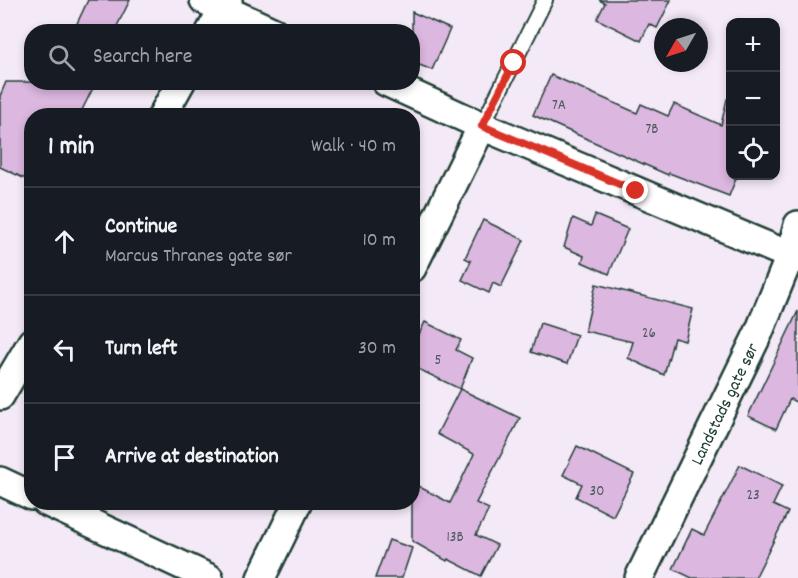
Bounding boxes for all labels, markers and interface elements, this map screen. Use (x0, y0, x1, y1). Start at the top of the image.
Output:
north arrow (654, 18, 708, 72)
map controls (726, 18, 780, 180)
button: + (726, 18, 780, 72)
search box (24, 24, 420, 90)
icon: search (45, 41, 78, 74)
text: Search here (93, 42, 192, 73)
route start (500, 49, 526, 75)
button: − (726, 72, 780, 126)
house number: 7A (552, 95, 566, 117)
house number: 7B (646, 119, 658, 141)
button: locate (726, 126, 780, 180)
text: 1 min (48, 129, 94, 166)
text: Walk · 40 m (311, 133, 396, 161)
route end (622, 177, 648, 203)
text: Continue (105, 212, 177, 243)
icon: ahead (48, 225, 81, 258)
text: 10 m (362, 227, 396, 255)
text: Marcus Thranes gate sør (105, 243, 292, 271)
house number: 26 (642, 323, 656, 345)
icon: left (48, 333, 81, 366)
text: Turn left (105, 334, 177, 365)
text: 30 m (358, 335, 396, 363)
street label: Landstads gate sør (686, 339, 767, 470)
house number: 5 (435, 350, 442, 372)
icon: arrive (48, 441, 81, 474)
text: Arrive at destination (105, 442, 279, 473)
house number: 30 (590, 481, 604, 503)
house number: 23 (746, 485, 760, 507)
house number: 13B (446, 527, 464, 549)

